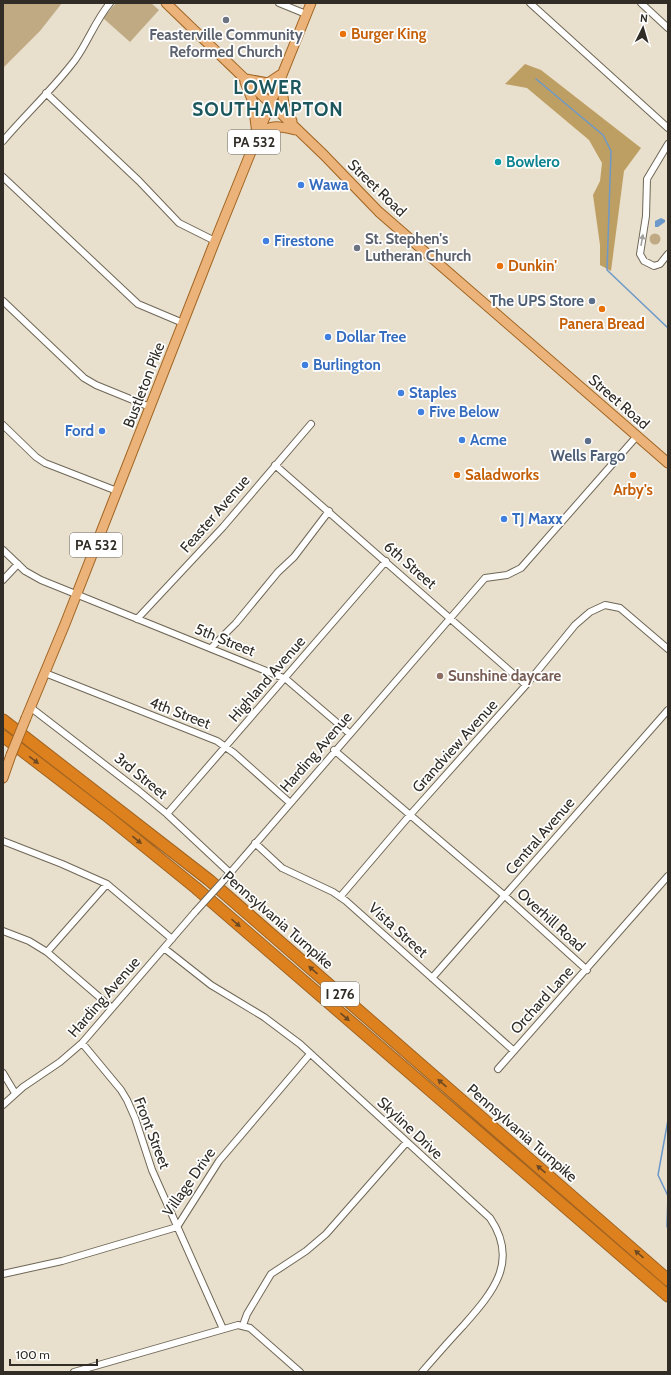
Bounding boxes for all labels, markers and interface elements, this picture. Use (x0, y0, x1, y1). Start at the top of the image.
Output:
north arrow (623, 8, 663, 48)
text: N (639, 11, 648, 25)
marker: Feasterville Community Reformed Church (221, 15, 231, 25)
place label: Burger King (351, 25, 427, 43)
place label: Feasterville Community Reformed Church (149, 26, 304, 61)
marker: Burger King (338, 29, 348, 39)
district label: LOWER SOUTHAMPTON (192, 76, 344, 121)
road number: PA 532 (228, 130, 280, 154)
place label: Bowlero (506, 153, 560, 171)
street label: Street Road (344, 156, 410, 220)
marker: Bowlero (493, 157, 503, 167)
place label: Wawa (309, 176, 349, 194)
marker: Wawa (296, 180, 306, 190)
place label: St. Stephen's Lutheran Church (365, 230, 471, 265)
place label: Firestone (274, 232, 334, 250)
one-way arrow (639, 234, 645, 246)
marker: Firestone (261, 236, 271, 246)
marker: St. Stephen's Lutheran Church (352, 243, 362, 253)
place label: Dunkin' (508, 257, 557, 275)
marker: Dunkin' (495, 261, 505, 271)
place label: The UPS Store (490, 292, 584, 310)
marker: The UPS Store (587, 296, 597, 306)
marker: Panera Bread (597, 304, 607, 314)
place label: Panera Bread (559, 315, 645, 333)
place label: Dollar Tree (336, 328, 407, 346)
marker: Dollar Tree (323, 332, 333, 342)
street label: Bustleton Pike (119, 340, 169, 430)
place label: Burlington (313, 356, 381, 374)
marker: Burlington (300, 360, 310, 370)
street label: Street Road (585, 371, 653, 433)
place label: Staples (409, 384, 457, 402)
marker: Staples (396, 388, 406, 398)
place label: Five Below (429, 403, 499, 421)
marker: Five Below (416, 407, 426, 417)
place label: Ford (65, 422, 94, 440)
marker: Ford (97, 426, 107, 436)
place label: Acme (470, 431, 507, 449)
marker: Acme (457, 435, 467, 445)
marker: Wells Fargo (583, 436, 593, 446)
place label: Wells Fargo (551, 447, 626, 465)
place label: Saladworks (465, 466, 539, 484)
marker: Saladworks (452, 470, 462, 480)
marker: Arby's (628, 470, 638, 480)
street label: Feaster Avenue (177, 471, 254, 556)
place label: Arby's (613, 481, 653, 499)
place label: TJ Maxx (512, 510, 563, 528)
marker: TJ Maxx (499, 514, 509, 524)
road number: PA 532 (70, 533, 122, 557)
street label: 6th Street (380, 537, 440, 593)
street label: 5th Street (192, 620, 258, 660)
street label: Highland Avenue (225, 632, 309, 726)
place label: Sunshine daycare (448, 667, 561, 685)
marker: Sunshine daycare (435, 671, 445, 681)
street label: 4th Street (147, 693, 213, 733)
street label: Grandview Avenue (409, 696, 502, 796)
street label: Harding Avenue (276, 708, 356, 796)
street label: 3rd Street (111, 749, 171, 803)
one-way arrow (29, 756, 39, 764)
street label: Central Avenue (502, 794, 579, 878)
one-way arrow (131, 836, 142, 844)
street label: Pennsylvania Turnpike (219, 867, 337, 973)
street label: Overhill Road (513, 885, 589, 955)
street label: Vista Street (365, 899, 431, 961)
one-way arrow (231, 919, 242, 928)
street label: Harding Avenue (64, 953, 144, 1041)
street label: Orchard Lane (507, 962, 577, 1038)
one-way arrow (307, 966, 318, 975)
road number: I 276 (321, 982, 359, 1006)
one-way arrow (340, 1013, 351, 1022)
one-way arrow (437, 1079, 448, 1088)
street label: Pennsylvania Turnpike (463, 1080, 581, 1186)
street label: Skyline Drive (374, 1093, 447, 1163)
street label: Front Street (130, 1095, 174, 1171)
street label: Village Drive (159, 1144, 219, 1220)
one-way arrow (535, 1164, 546, 1173)
one-way arrow (634, 1250, 643, 1259)
scale bar (10, 1341, 97, 1367)
text: 100 m (16, 1347, 50, 1362)

